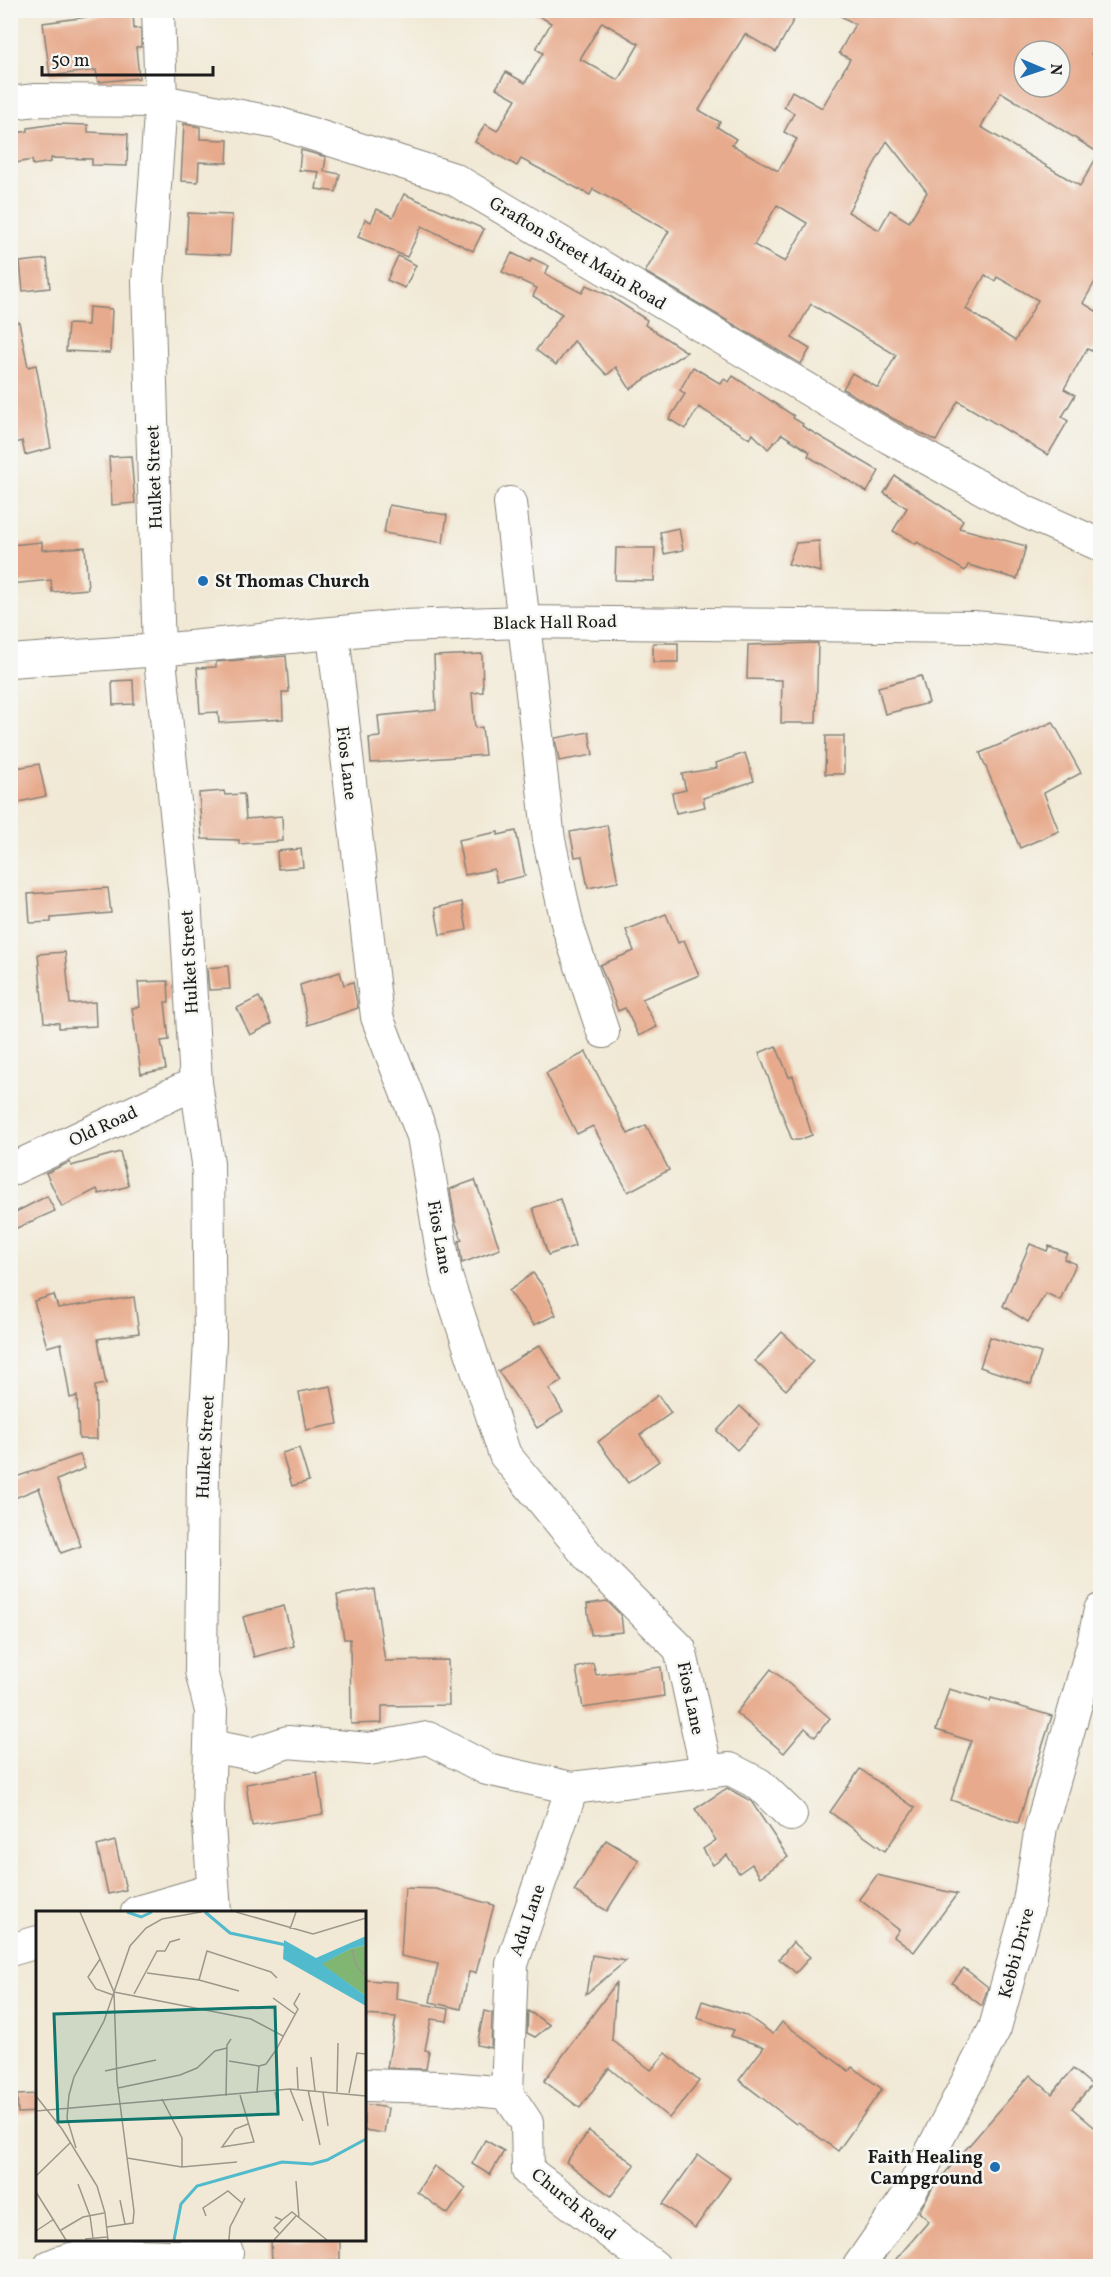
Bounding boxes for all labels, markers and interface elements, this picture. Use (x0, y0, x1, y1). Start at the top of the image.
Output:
scale bar (42, 39, 213, 77)
north arrow (1012, 39, 1072, 99)
text: 50 m (51, 49, 90, 74)
text: N (1044, 63, 1066, 76)
street label: Grafton Street Main Road (484, 191, 671, 317)
street label: Hulket Street (141, 424, 170, 529)
place label: St Thomas Church (215, 570, 370, 595)
marker: St Thomas Church (196, 574, 210, 588)
street label: Black Hall Road (493, 610, 617, 637)
street label: Fios Lane (329, 725, 362, 802)
street label: Hulket Street (175, 909, 206, 1015)
street label: Old Road (65, 1101, 142, 1154)
street label: Fios Lane (420, 1199, 457, 1276)
street label: Hulket Street (191, 1394, 222, 1500)
street label: Fios Lane (670, 1659, 709, 1737)
street label: Adu Lane (504, 1881, 552, 1960)
street label: Kebbi Drive (993, 1905, 1041, 2001)
inset map (36, 1911, 366, 2241)
place label: Faith Healing Campground (868, 2146, 983, 2192)
marker: Faith Healing Campground (988, 2160, 1002, 2174)
street label: Church Road (525, 2163, 621, 2247)

